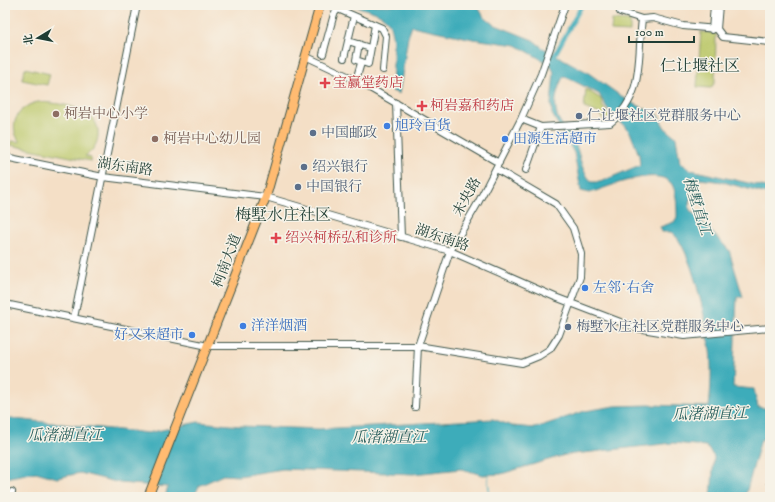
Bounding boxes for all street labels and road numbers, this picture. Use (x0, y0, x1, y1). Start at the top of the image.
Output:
street label: 湖东南路 (96, 154, 154, 180)
street label: 未央路 (449, 174, 485, 220)
street label: 湖东南路 (413, 220, 471, 256)
street label: 柯南大道 (209, 232, 245, 290)

